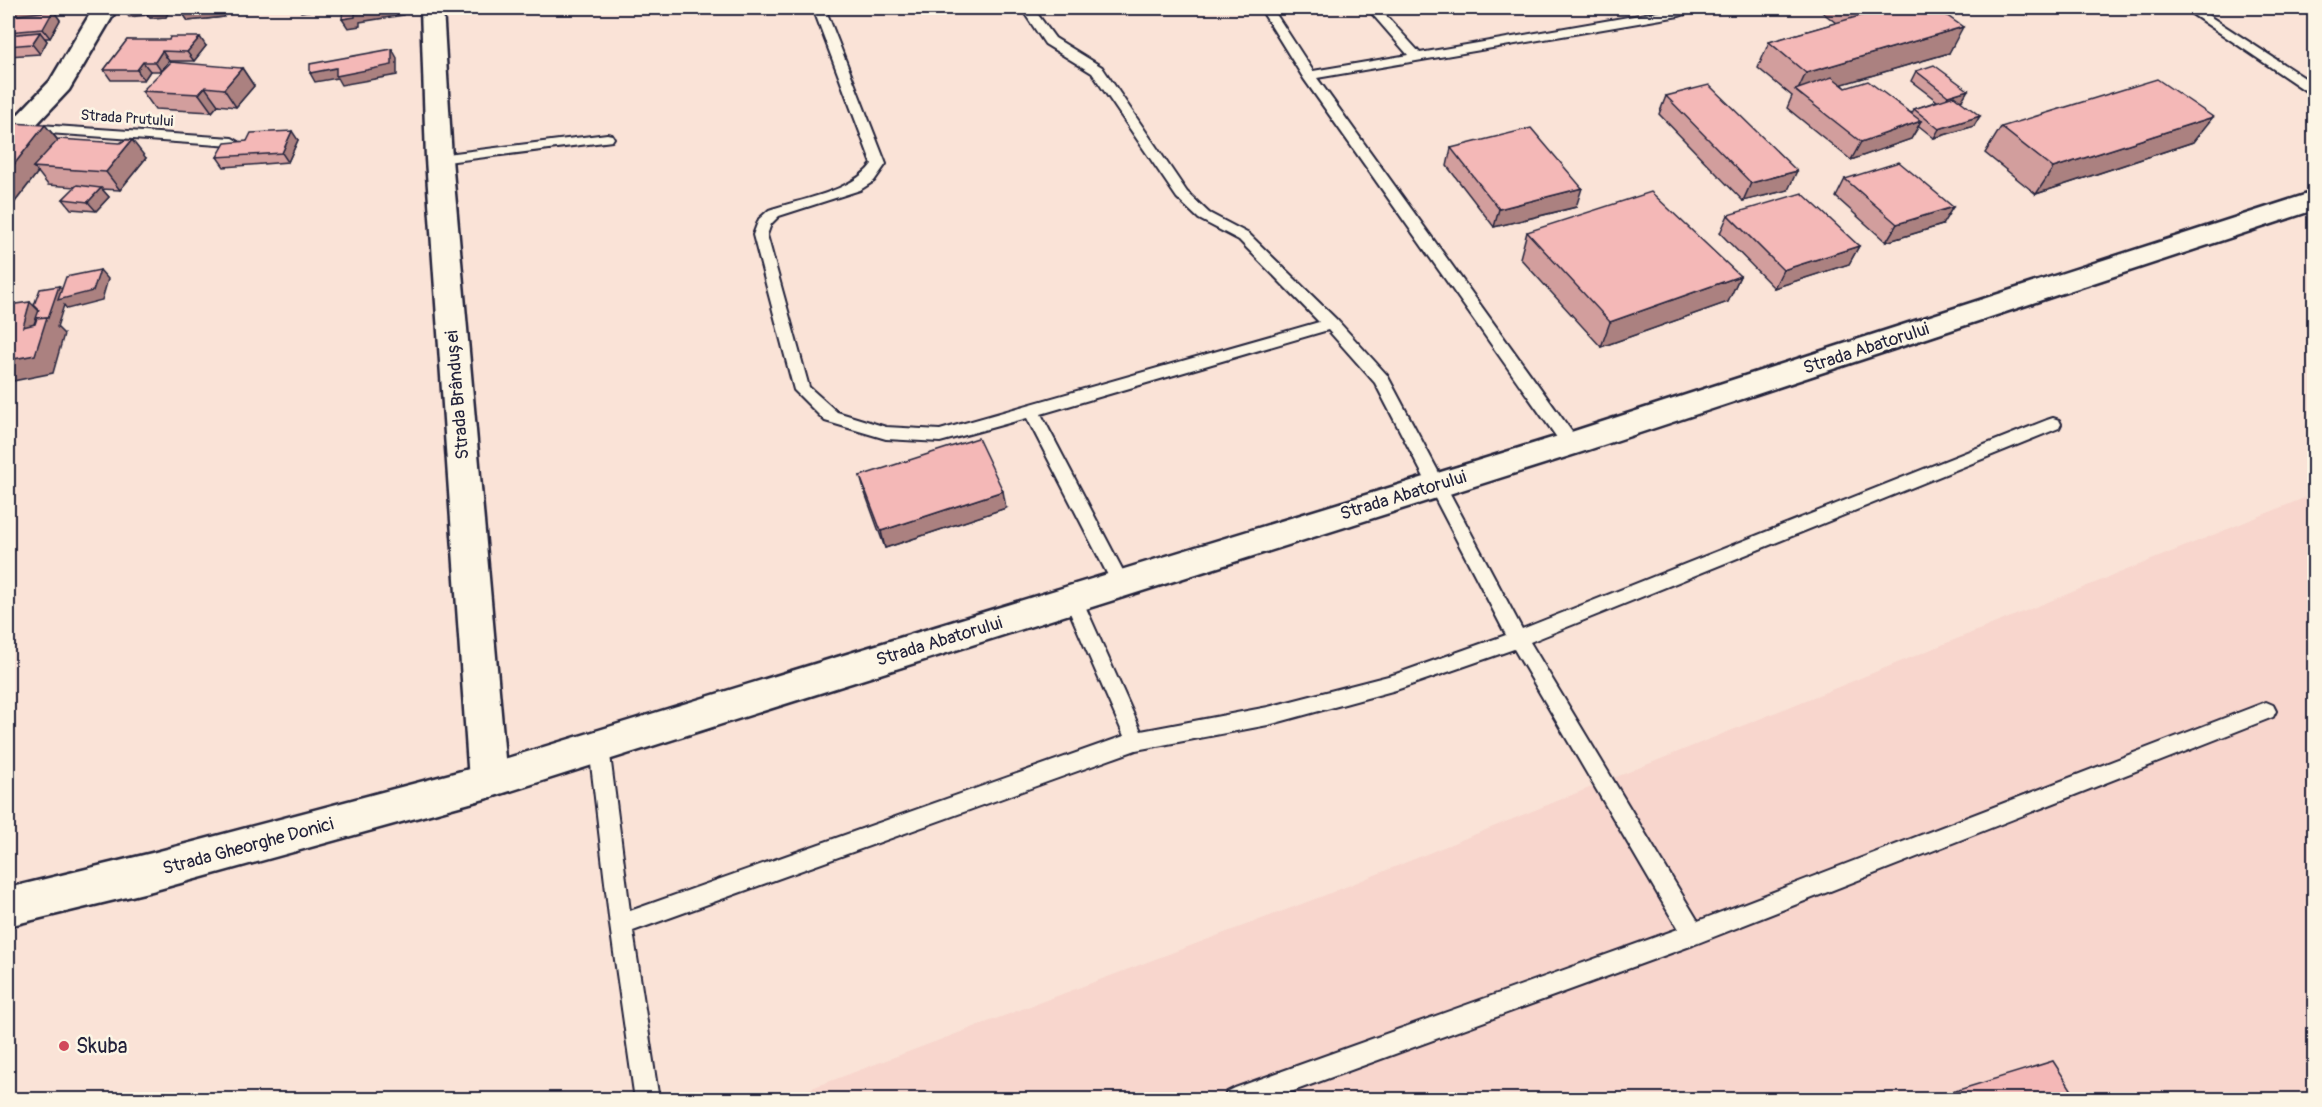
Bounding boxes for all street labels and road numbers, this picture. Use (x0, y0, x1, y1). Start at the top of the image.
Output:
street label: Strada Prutului (80, 106, 174, 131)
street label: Strada Abatorului (1800, 317, 1932, 380)
street label: Strada Brândușei (440, 329, 475, 461)
street label: Strada Abatorului (1337, 465, 1469, 526)
street label: Strada Abatorului (873, 611, 1005, 672)
street label: Strada Gheorghe Donici (160, 813, 336, 880)

